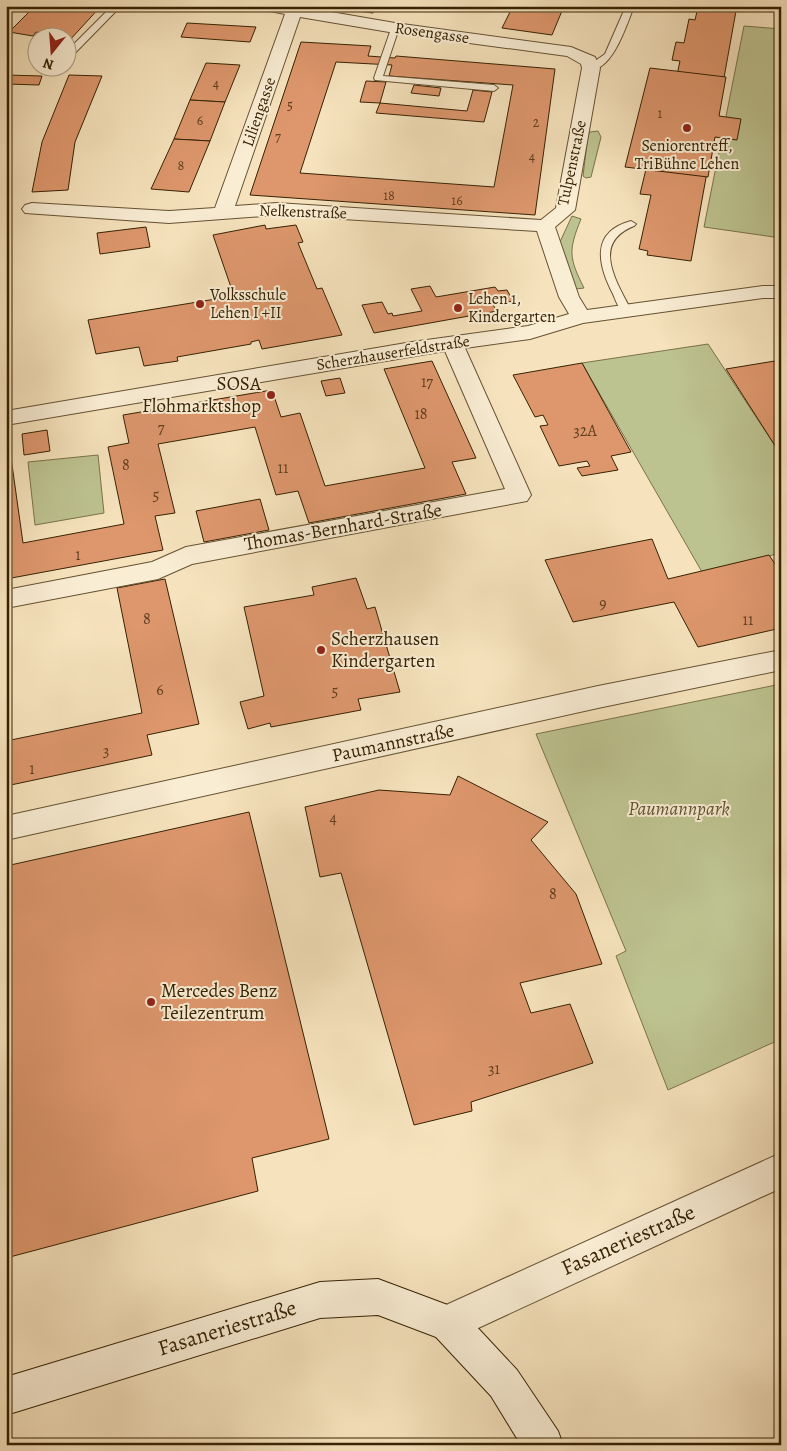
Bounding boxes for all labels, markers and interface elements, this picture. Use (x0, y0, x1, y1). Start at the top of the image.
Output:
street label: Rosengasse (393, 17, 471, 49)
north arrow (28, 28, 78, 78)
text: N (41, 53, 56, 75)
house number: 4 (213, 74, 219, 93)
street label: Liliengasse (237, 74, 281, 150)
house number: 5 (287, 96, 293, 115)
house number: 1 (658, 104, 663, 123)
house number: 6 (197, 111, 203, 130)
house number: 2 (533, 113, 540, 132)
street label: Tulpenstraße (552, 118, 592, 208)
marker: Seniorentreff, TriBühne Lehen (681, 122, 693, 134)
house number: 7 (275, 128, 281, 147)
place label: Seniorentreff, TriBühne Lehen (635, 135, 739, 175)
house number: 4 (529, 147, 535, 166)
house number: 8 (178, 156, 185, 175)
house number: 18 (383, 186, 395, 205)
house number: 16 (451, 191, 463, 210)
street label: Nelkenstraße (259, 199, 347, 225)
place label: Volksschule Lehen I +II (209, 284, 286, 324)
place label: Lehen 1, Kindergarten (468, 288, 556, 328)
marker: Volksschule Lehen I +II (194, 298, 206, 310)
marker: Lehen 1, Kindergarten (452, 302, 464, 314)
street label: Scherzhauserfeldstraße (315, 330, 471, 376)
place label: SOSA Flohmarktshop (142, 371, 262, 419)
house number: 17 (421, 371, 433, 393)
marker: SOSA Flohmarktshop (265, 389, 277, 401)
house number: 18 (414, 403, 428, 425)
house number: 7 (158, 417, 165, 439)
house number: 32A (573, 420, 597, 442)
house number: 8 (122, 454, 130, 476)
house number: 11 (278, 457, 289, 479)
house number: 5 (153, 484, 160, 506)
street label: Thomas-Bernhard-Straße (242, 497, 444, 557)
house number: 1 (75, 544, 81, 566)
house number: 9 (599, 593, 607, 615)
house number: 8 (143, 608, 151, 630)
house number: 11 (743, 609, 754, 631)
place label: Scherzhausen Kindergarten (331, 626, 439, 674)
marker: Scherzhausen Kindergarten (315, 644, 327, 656)
house number: 6 (156, 679, 164, 701)
house number: 5 (332, 680, 339, 702)
street label: Paumannstraße (329, 717, 457, 769)
house number: 3 (103, 740, 109, 762)
house number: 1 (29, 758, 35, 780)
park label: Paumannpark (628, 796, 730, 822)
house number: 4 (329, 807, 337, 829)
house number: 8 (549, 883, 557, 905)
place label: Mercedes Benz Teilezentrum (161, 978, 278, 1026)
marker: Mercedes Benz Teilezentrum (145, 996, 157, 1008)
house number: 31 (488, 1058, 501, 1080)
street label: Fasaneriestraße (556, 1197, 700, 1283)
street label: Fasaneriestraße (154, 1293, 300, 1363)

